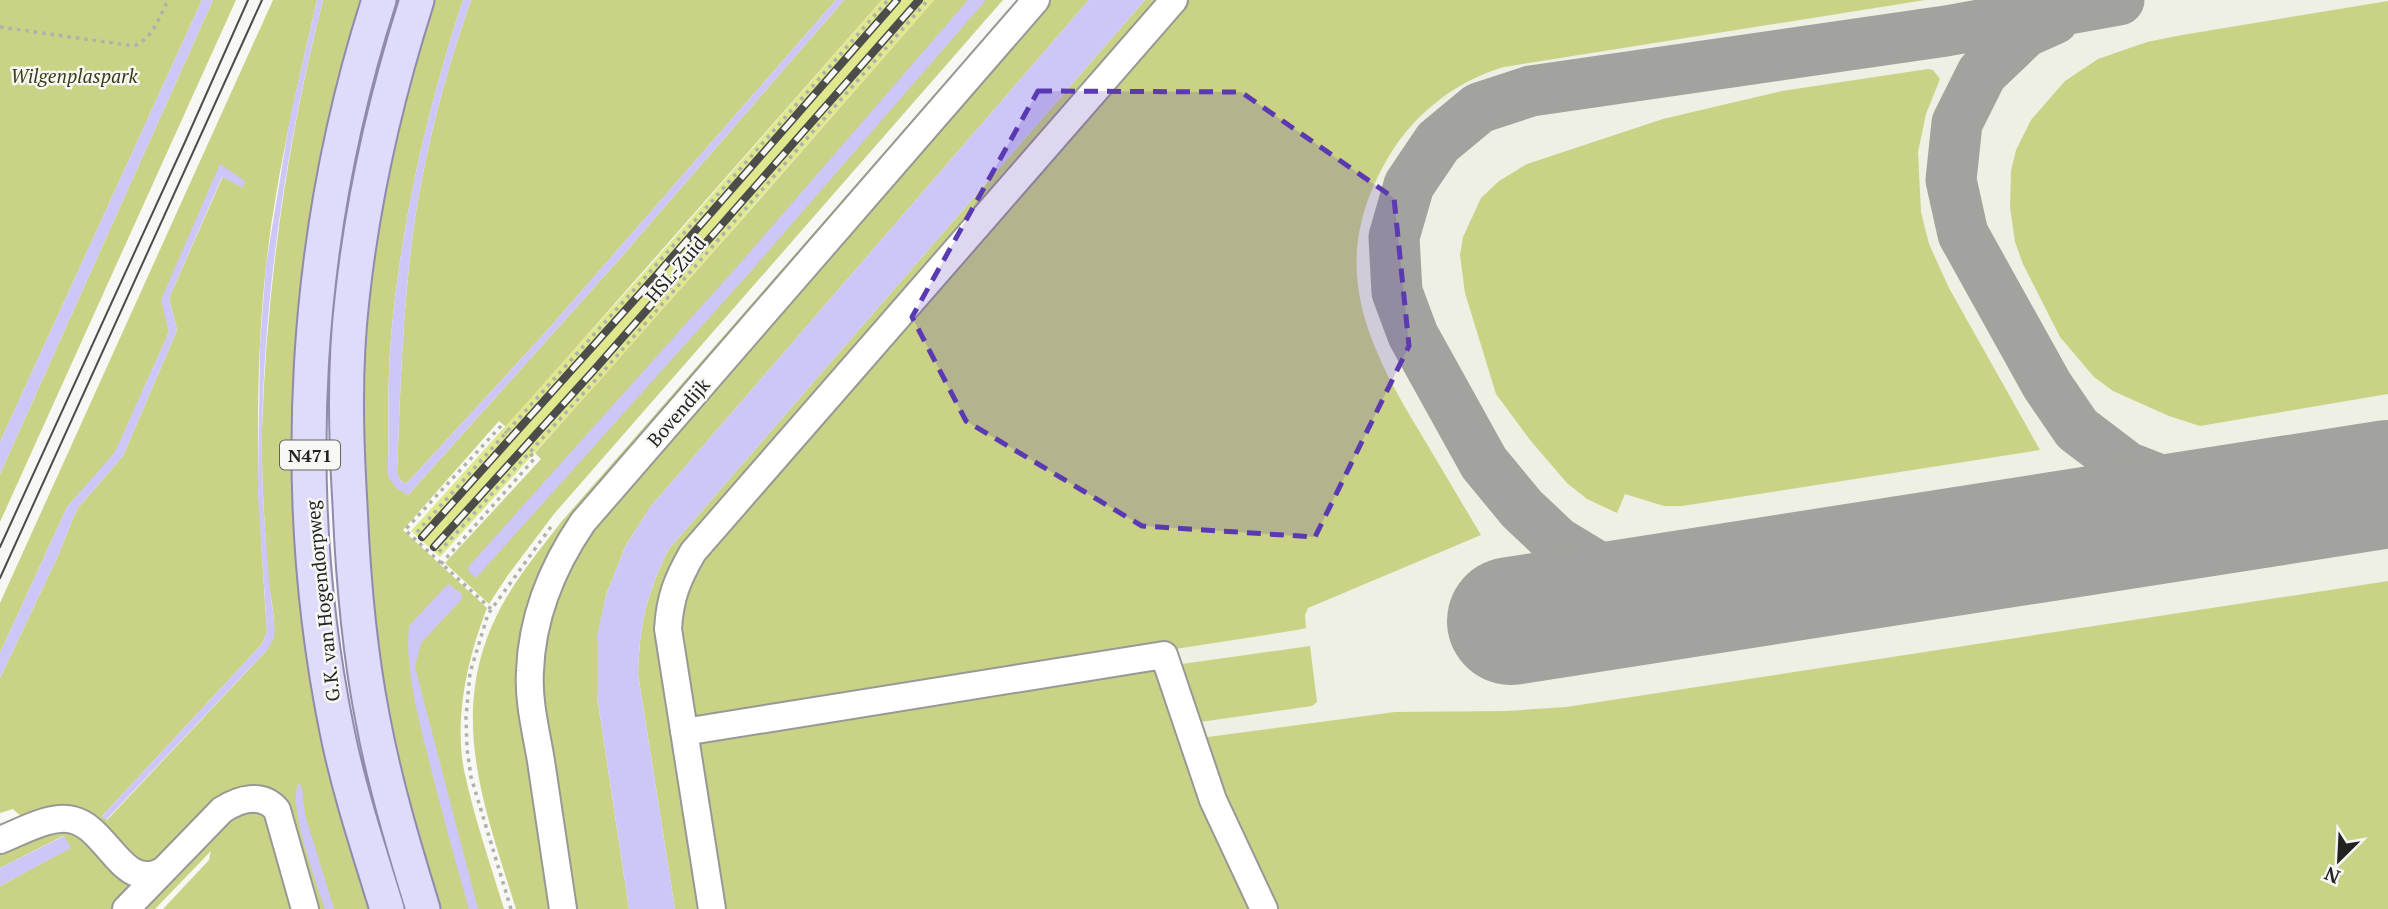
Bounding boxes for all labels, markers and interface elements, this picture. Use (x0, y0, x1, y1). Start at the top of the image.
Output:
park label: Wilgenplaspark (10, 63, 138, 88)
street label: HSL-Zuid (639, 230, 711, 307)
street label: Bovendijk (641, 372, 715, 452)
road number: N471 (280, 440, 340, 470)
street label: G.K. van Hogendorpweg (299, 498, 345, 703)
north arrow (2304, 825, 2374, 895)
text: N (2320, 861, 2344, 890)

